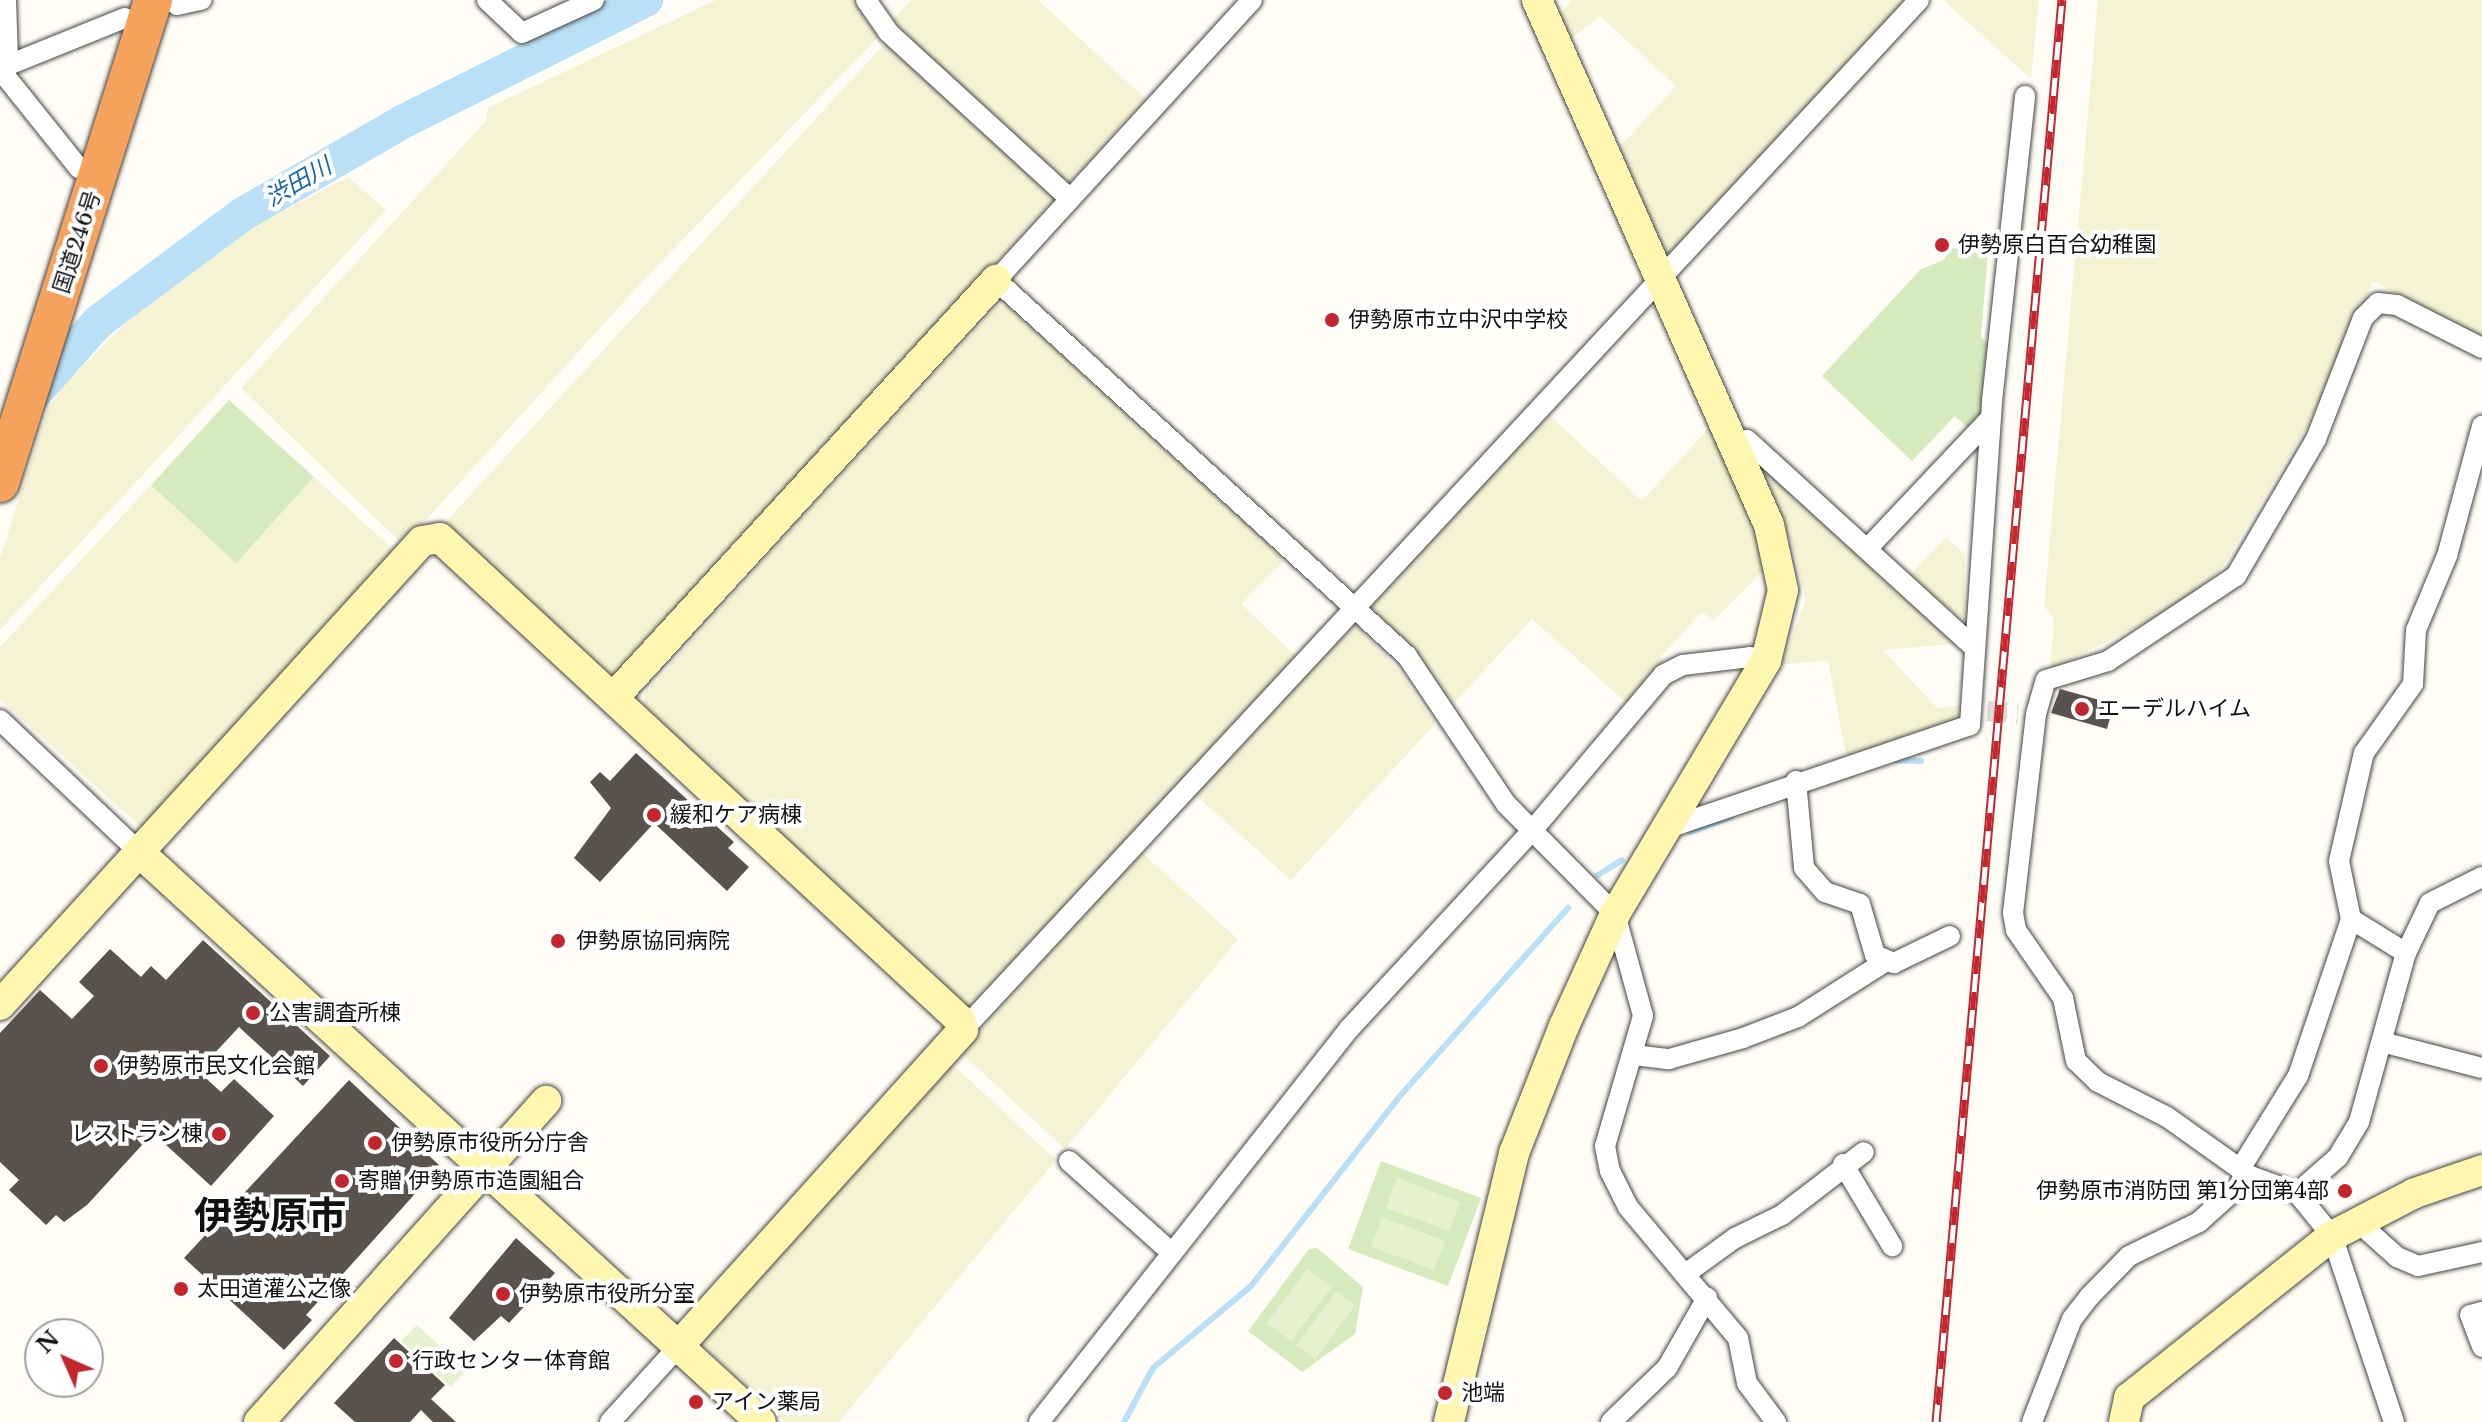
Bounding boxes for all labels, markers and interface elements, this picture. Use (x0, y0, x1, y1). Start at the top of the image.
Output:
water label: 渋田川 (260, 152, 336, 212)
street label: 国道246号 (48, 187, 106, 297)
place label: 伊勢原白百合幼稚園 (1958, 232, 2156, 258)
marker: 伊勢原白百合幼稚園 (1933, 236, 1951, 254)
place label: 伊勢原市立中沢中学校 (1348, 307, 1568, 333)
marker: 伊勢原市立中沢中学校 (1323, 311, 1341, 329)
place label: エーデルハイム (2098, 696, 2252, 722)
marker: エーデルハイム (2073, 700, 2091, 718)
place label: 緩和ケア病棟 (670, 802, 802, 828)
marker: 緩和ケア病棟 (645, 806, 663, 824)
place label: 伊勢原協同病院 (576, 928, 730, 954)
marker: 伊勢原協同病院 (547, 930, 569, 952)
place label: 公害調査所棟 (269, 1000, 401, 1026)
marker: 公害調査所棟 (244, 1004, 262, 1022)
place label: 伊勢原市民文化会館 (117, 1053, 315, 1079)
marker: 伊勢原市民文化会館 (92, 1057, 110, 1075)
place label: レストラン棟 (71, 1121, 203, 1147)
marker: レストラン棟 (210, 1125, 228, 1143)
place label: 伊勢原市役所分庁舎 (391, 1130, 589, 1156)
marker: 伊勢原市役所分庁舎 (366, 1134, 384, 1152)
place label: 寄贈 伊勢原市造園組合 (358, 1168, 584, 1194)
marker: 寄贈 伊勢原市造園組合 (333, 1172, 351, 1190)
place label: 伊勢原市消防団 第1分団第4部 (2036, 1178, 2329, 1204)
marker: 伊勢原市消防団 第1分団第4部 (2336, 1182, 2354, 1200)
district label: 伊勢原市 (194, 1193, 346, 1239)
place label: 太田道灌公之像 (197, 1276, 351, 1302)
marker: 太田道灌公之像 (172, 1280, 190, 1298)
place label: 伊勢原市役所分室 (519, 1281, 695, 1307)
marker: 伊勢原市役所分室 (494, 1285, 512, 1303)
north arrow (24, 1318, 104, 1398)
text: N (31, 1325, 65, 1359)
place label: 行政センター体育館 (412, 1348, 610, 1374)
marker: 行政センター体育館 (387, 1352, 405, 1370)
place label: 池端 (1461, 1380, 1505, 1406)
marker: 池端 (1436, 1384, 1454, 1402)
place label: アイン薬局 (712, 1389, 822, 1415)
marker: アイン薬局 (687, 1393, 705, 1411)

